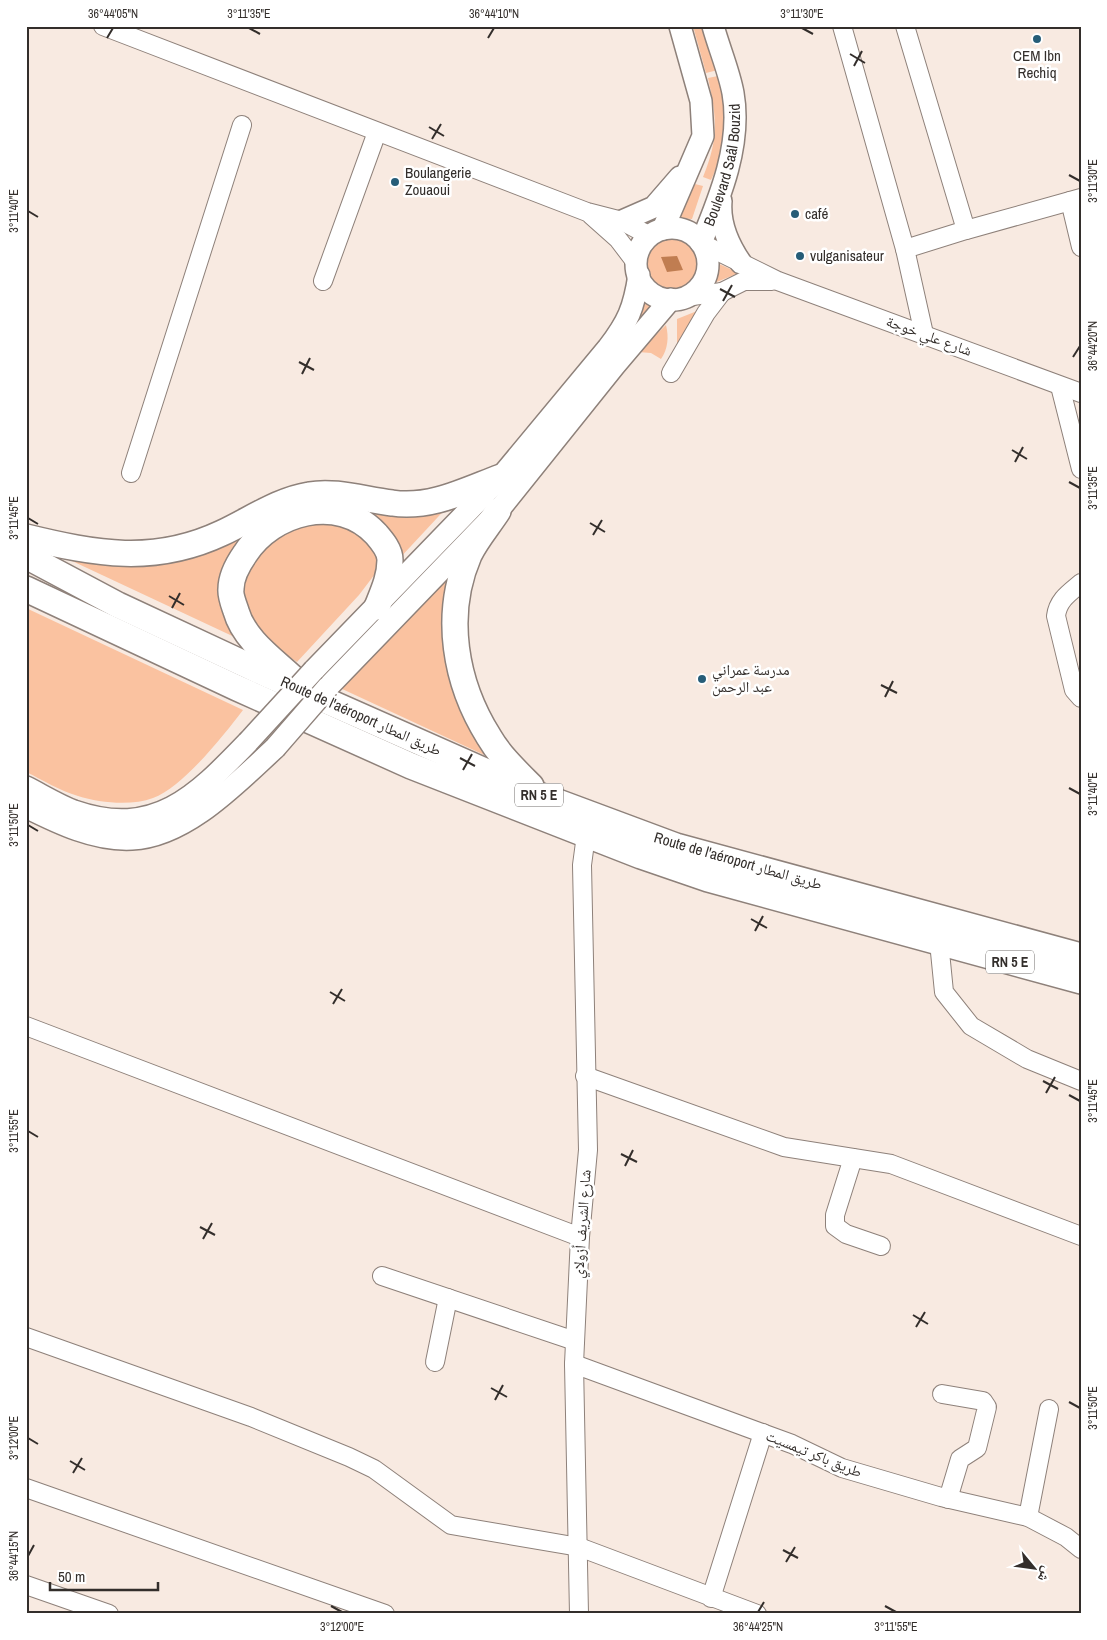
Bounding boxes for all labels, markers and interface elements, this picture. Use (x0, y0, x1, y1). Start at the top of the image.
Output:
text: 36°44'05"N (88, 6, 138, 22)
text: 3°11'35"E (227, 6, 271, 22)
text: 36°44'10"N (469, 6, 519, 22)
text: 3°11'30"E (780, 6, 824, 22)
marker: CEM Ibn Rechiq (1031, 33, 1043, 45)
place label: CEM Ibn Rechiq (1013, 45, 1061, 83)
street label: Boulevard Saâl Bouzid (698, 103, 745, 229)
text: 3°11'30"E (1085, 159, 1101, 203)
place label: Boulangerie Zouaoui (405, 162, 471, 200)
marker: Boulangerie Zouaoui (389, 176, 401, 188)
text: 3°11'40"E (6, 189, 22, 233)
place label: café (805, 203, 828, 224)
marker: café (789, 208, 801, 220)
place label: vulganisateur (810, 245, 884, 266)
marker: vulganisateur (794, 250, 806, 262)
street label: شارع علي خوجة (883, 310, 975, 362)
text: 36°44'20"N (1085, 321, 1101, 371)
text: 3°11'35"E (1085, 466, 1101, 510)
text: 3°11'45"E (6, 496, 22, 540)
place label: مدرسة عمراني عبد الرحمن (712, 659, 790, 697)
street label: Route de l'aéroport طريق المطار (278, 671, 445, 761)
marker: مدرسة عمراني عبد الرحمن (696, 673, 708, 685)
text: 3°11'40"E (1085, 772, 1101, 816)
road number: RN 5 E (515, 784, 563, 806)
text: 3°11'50"E (6, 803, 22, 847)
street label: Route de l'aéroport طريق المطار (652, 826, 825, 895)
road number: RN 5 E (986, 950, 1034, 974)
text: 3°11'45"E (1085, 1079, 1101, 1123)
text: 3°11'55"E (6, 1109, 22, 1153)
street label: شارع الشريف أزولاي (567, 1169, 598, 1279)
text: 3°11'50"E (1085, 1386, 1101, 1430)
text: 3°12'00"E (6, 1416, 22, 1460)
street label: طريق باكر تيمسيت (763, 1425, 866, 1482)
text: 36°44'15"N (6, 1531, 22, 1581)
north arrow (1010, 1542, 1060, 1592)
scale bar (50, 1560, 158, 1592)
text: ش (1034, 1563, 1057, 1585)
text: 50 m (58, 1566, 85, 1587)
text: 3°12'00"E (320, 1619, 364, 1635)
text: 36°44'25"N (733, 1619, 783, 1635)
text: 3°11'55"E (874, 1619, 918, 1635)

